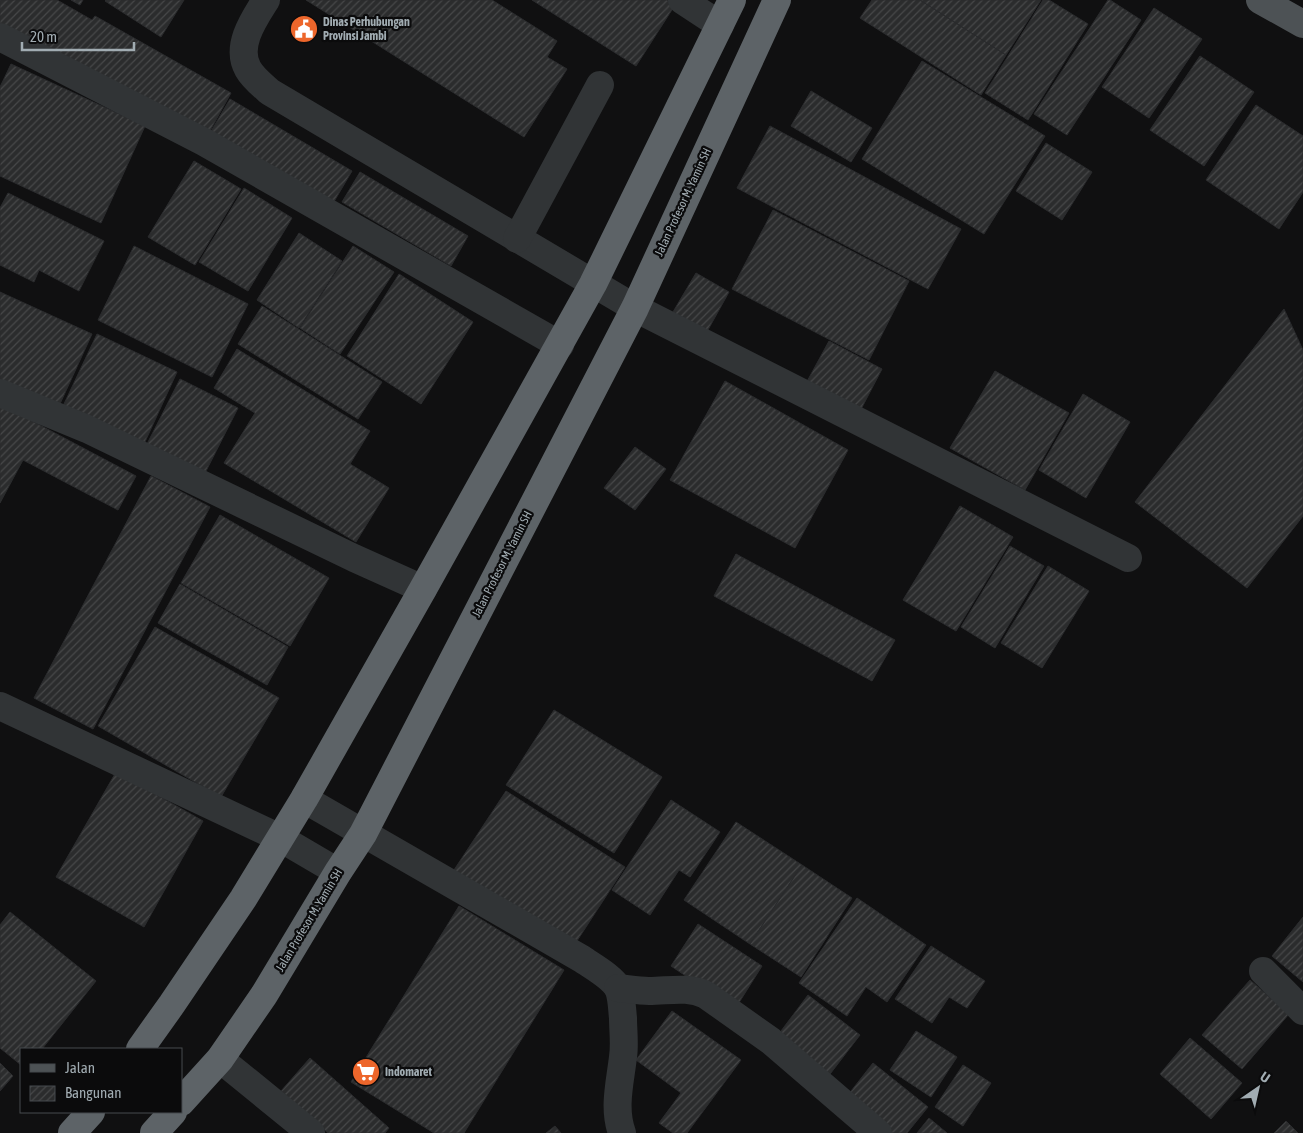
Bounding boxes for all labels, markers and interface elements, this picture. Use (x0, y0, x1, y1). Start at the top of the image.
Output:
public building icon: Dinas Perhubungan Provinsi Jambi (289, 14, 319, 44)
place label: Dinas Perhubungan Provinsi Jambi (323, 15, 410, 43)
scale bar (22, 20, 135, 52)
text: 20 m (30, 28, 57, 45)
street label: Jalan Profesor M. Yamin SH (652, 146, 714, 258)
street label: Jalan Profesor M. Yamin SH (469, 509, 535, 619)
street label: Jalan Profesor M. Yamin SH (273, 866, 345, 974)
legend (20, 1048, 182, 1113)
supermarket icon: Indomaret (351, 1057, 381, 1087)
text: Jalan (65, 1059, 95, 1076)
north arrow (1233, 1063, 1283, 1113)
place label: Indomaret (385, 1065, 432, 1079)
text: U (1257, 1068, 1273, 1086)
text: Bangunan (65, 1084, 122, 1101)

